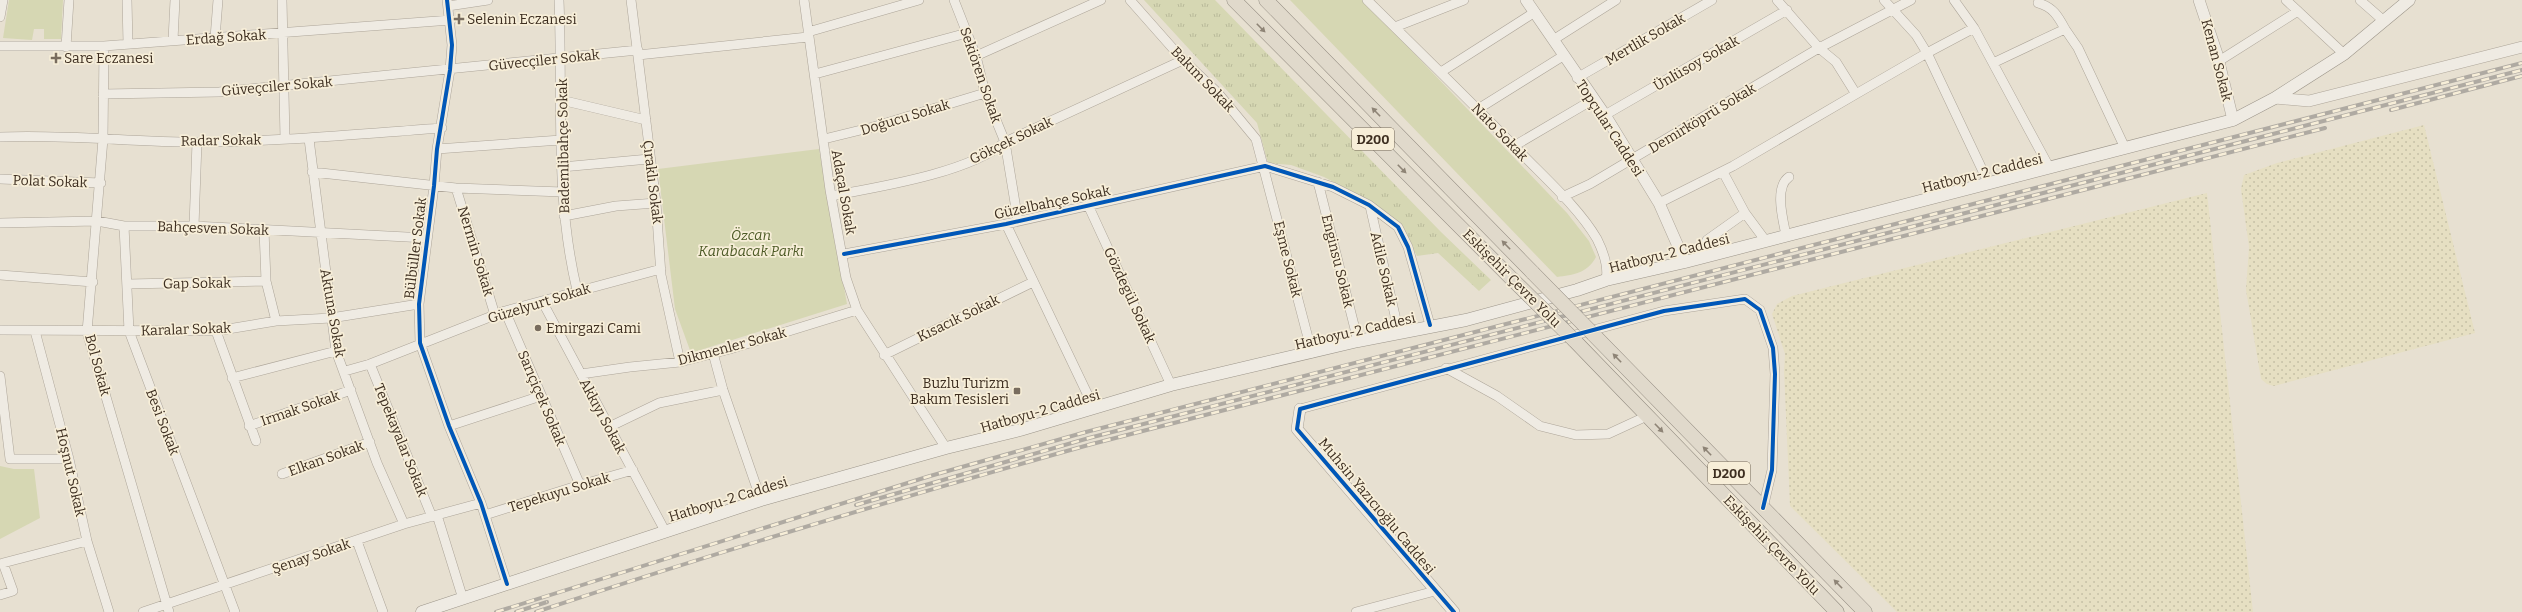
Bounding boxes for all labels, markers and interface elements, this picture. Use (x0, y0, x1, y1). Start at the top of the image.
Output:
street label: Mertlik Sokak (1602, 10, 1688, 69)
place label: Selenin Eczanesi (467, 11, 577, 28)
marker: Selenin Eczanesi (454, 14, 464, 24)
street label: Kenan Sokak (2197, 17, 2236, 103)
one-way arrow (1256, 23, 1266, 33)
street label: Sekiören Sokak (956, 25, 1005, 125)
street label: Erdağ Sokak (185, 26, 267, 49)
street label: Ünlüsoy Sokak (1650, 32, 1742, 95)
street label: Bakım Sokak (1167, 43, 1238, 115)
street label: Güvecçiler Sokak (488, 46, 600, 75)
place label: Sare Eczanesi (64, 50, 154, 67)
marker: Sare Eczanesi (51, 53, 61, 63)
street label: Güveçciler Sokak (221, 73, 333, 100)
street label: Topçular Caddesi (1572, 77, 1647, 180)
street label: Bademlibahçe Sokak (554, 78, 573, 214)
street label: Demirköprü Sokak (1646, 80, 1759, 157)
street label: Doğucu Sokak (859, 96, 952, 139)
street label: Nato Sokak (1468, 100, 1531, 165)
one-way arrow (1371, 107, 1381, 117)
street label: Gökçek Sokak (967, 113, 1056, 168)
road number: D200 (1352, 128, 1394, 150)
street label: Radar Sokak (180, 131, 262, 150)
street label: Çıraklı Sokak (639, 139, 666, 225)
street label: Adaçal Sokak (828, 148, 859, 236)
street label: Hatboyu-2 Caddesi (1920, 150, 2044, 197)
one-way arrow (1397, 164, 1407, 174)
street label: Polat Sokak (12, 172, 88, 191)
street label: Güzelbahçe Sokak (992, 182, 1112, 223)
street label: Bülbüller Sokak (401, 196, 430, 300)
street label: Nermin Sokak (454, 204, 497, 298)
street label: Enginsu Sokak (1318, 213, 1357, 310)
street label: Bahçesven Sokak (157, 218, 269, 239)
street label: Eşme Sokak (1270, 219, 1305, 299)
street label: Eskişehir Çevre Yolu (1459, 226, 1564, 331)
park label: Özcan Karabacak Parkı (698, 227, 804, 260)
street label: Adile Sokak (1367, 230, 1400, 308)
street label: Hatboyu-2 Caddesi (1607, 230, 1731, 277)
one-way arrow (1501, 240, 1511, 250)
street label: Gözdegül Sokak (1100, 245, 1159, 346)
street label: Aktuna Sokak (316, 267, 349, 359)
street label: Gap Sokak (163, 274, 231, 293)
street label: Güzelyurt Sokak (486, 280, 593, 327)
street label: Kısacık Sokak (914, 291, 1002, 346)
street label: Hatboyu-2 Caddesi (1293, 309, 1417, 354)
street label: Karalar Sokak (141, 319, 231, 340)
place label: Emirgazi Cami (546, 320, 641, 337)
marker: Emirgazi Cami (533, 323, 543, 333)
street label: Dikmenler Sokak (676, 324, 788, 369)
street label: Bol Sokak (81, 332, 114, 398)
street label: Sarıçiçek Sokak (514, 348, 569, 448)
one-way arrow (1612, 353, 1621, 363)
place label: Buzlu Turizm Bakım Tesisleri (910, 375, 1010, 408)
street label: Akkıyı Sokak (576, 376, 630, 457)
street label: Tepekayalar Sokak (370, 381, 431, 499)
street label: Hatboyu-2 Caddesi (978, 386, 1102, 437)
marker: Buzlu Turizm Bakım Tesisleri (1012, 386, 1022, 396)
street label: Besi Sokak (142, 387, 183, 458)
street label: Irmak Sokak (259, 387, 342, 430)
one-way arrow (1655, 423, 1664, 433)
street label: Hoşnut Sokak (52, 426, 89, 518)
street label: Muhsin Yazıcıoğlu Caddesi (1315, 435, 1439, 578)
street label: Elkan Sokak (286, 437, 366, 480)
one-way arrow (1703, 446, 1712, 456)
road number: D200 (1708, 462, 1750, 484)
street label: Tepekuyu Sokak (506, 469, 612, 516)
street label: Hatboyu-2 Caddesi (667, 473, 790, 526)
street label: Eskişehir Çevre Yolu (1720, 492, 1824, 599)
street label: Şenay Sokak (270, 535, 353, 578)
one-way arrow (1833, 579, 1842, 589)

